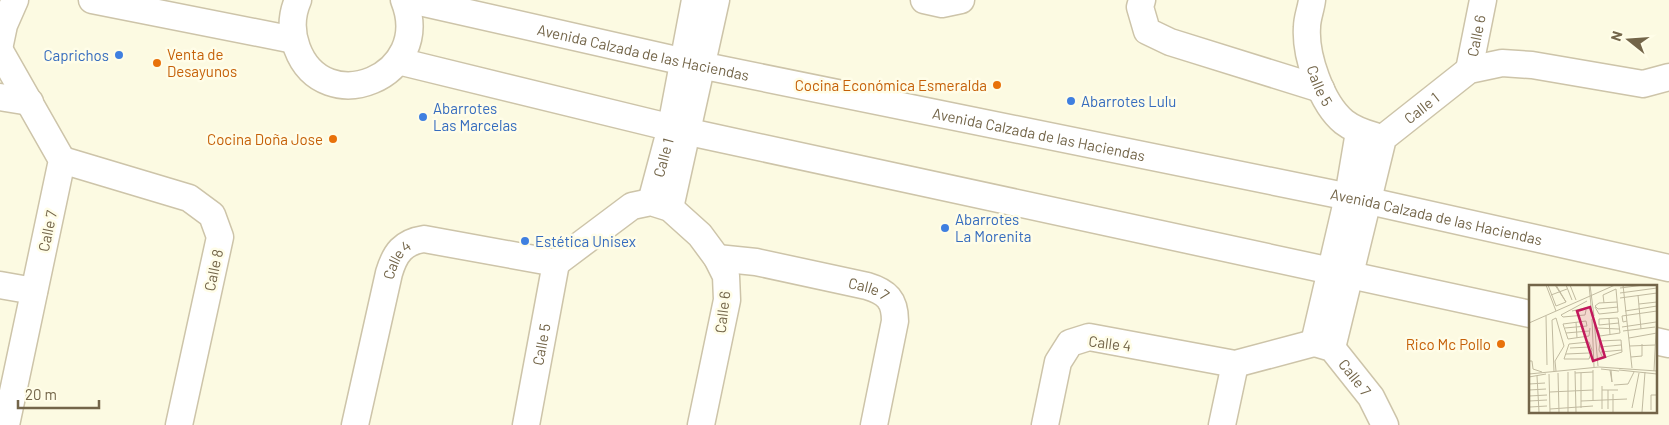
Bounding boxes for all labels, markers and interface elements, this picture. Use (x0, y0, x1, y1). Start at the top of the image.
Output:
street label: Calle 6 (1463, 13, 1489, 58)
north arrow (1604, 15, 1654, 65)
street label: Avenida Calzada de las Haciendas (536, 20, 751, 84)
text: N (1607, 29, 1626, 43)
place label: Venta de Desayunos (167, 45, 237, 80)
place label: Caprichos (44, 46, 109, 64)
marker: Caprichos (113, 49, 125, 61)
marker: Venta de Desayunos (151, 57, 163, 69)
street label: Calle 5 (1304, 63, 1337, 109)
place label: Cocina Económica Esmeralda (795, 76, 987, 94)
marker: Cocina Económica Esmeralda (991, 79, 1003, 91)
street label: Calle 1 (1400, 88, 1443, 127)
place label: Abarrotes Lulu (1081, 92, 1176, 110)
marker: Abarrotes Lulu (1065, 95, 1077, 107)
place label: Abarrotes Las Marcelas (433, 99, 517, 134)
street label: Avenida Calzada de las Haciendas (931, 104, 1147, 164)
marker: Abarrotes Las Marcelas (417, 111, 429, 123)
place label: Cocina Doña Jose (207, 130, 323, 148)
marker: Cocina Doña Jose (327, 133, 339, 145)
street label: Calle 1 (649, 136, 677, 179)
street label: Avenida Calzada de las Haciendas (1329, 184, 1544, 248)
street label: Calle 7 (34, 209, 60, 253)
place label: Abarrotes La Morenita (955, 210, 1032, 245)
marker: Abarrotes La Morenita (939, 222, 951, 234)
place label: Estética Unisex (535, 232, 636, 250)
marker: Estética Unisex (519, 235, 531, 247)
street label: Calle 4 (379, 236, 414, 281)
street label: Calle 8 (200, 247, 226, 293)
street label: Calle 7 (847, 273, 893, 303)
inset map (1529, 285, 1656, 412)
street label: Calle 6 (710, 290, 734, 334)
street label: Calle 5 (528, 322, 554, 367)
street label: Calle 4 (1088, 331, 1132, 355)
place label: Rico Mc Pollo (1406, 335, 1491, 353)
marker: Rico Mc Pollo (1495, 338, 1507, 350)
street label: Calle 7 (1335, 355, 1375, 399)
scale bar (18, 378, 99, 410)
text: 20 m (25, 385, 57, 403)

